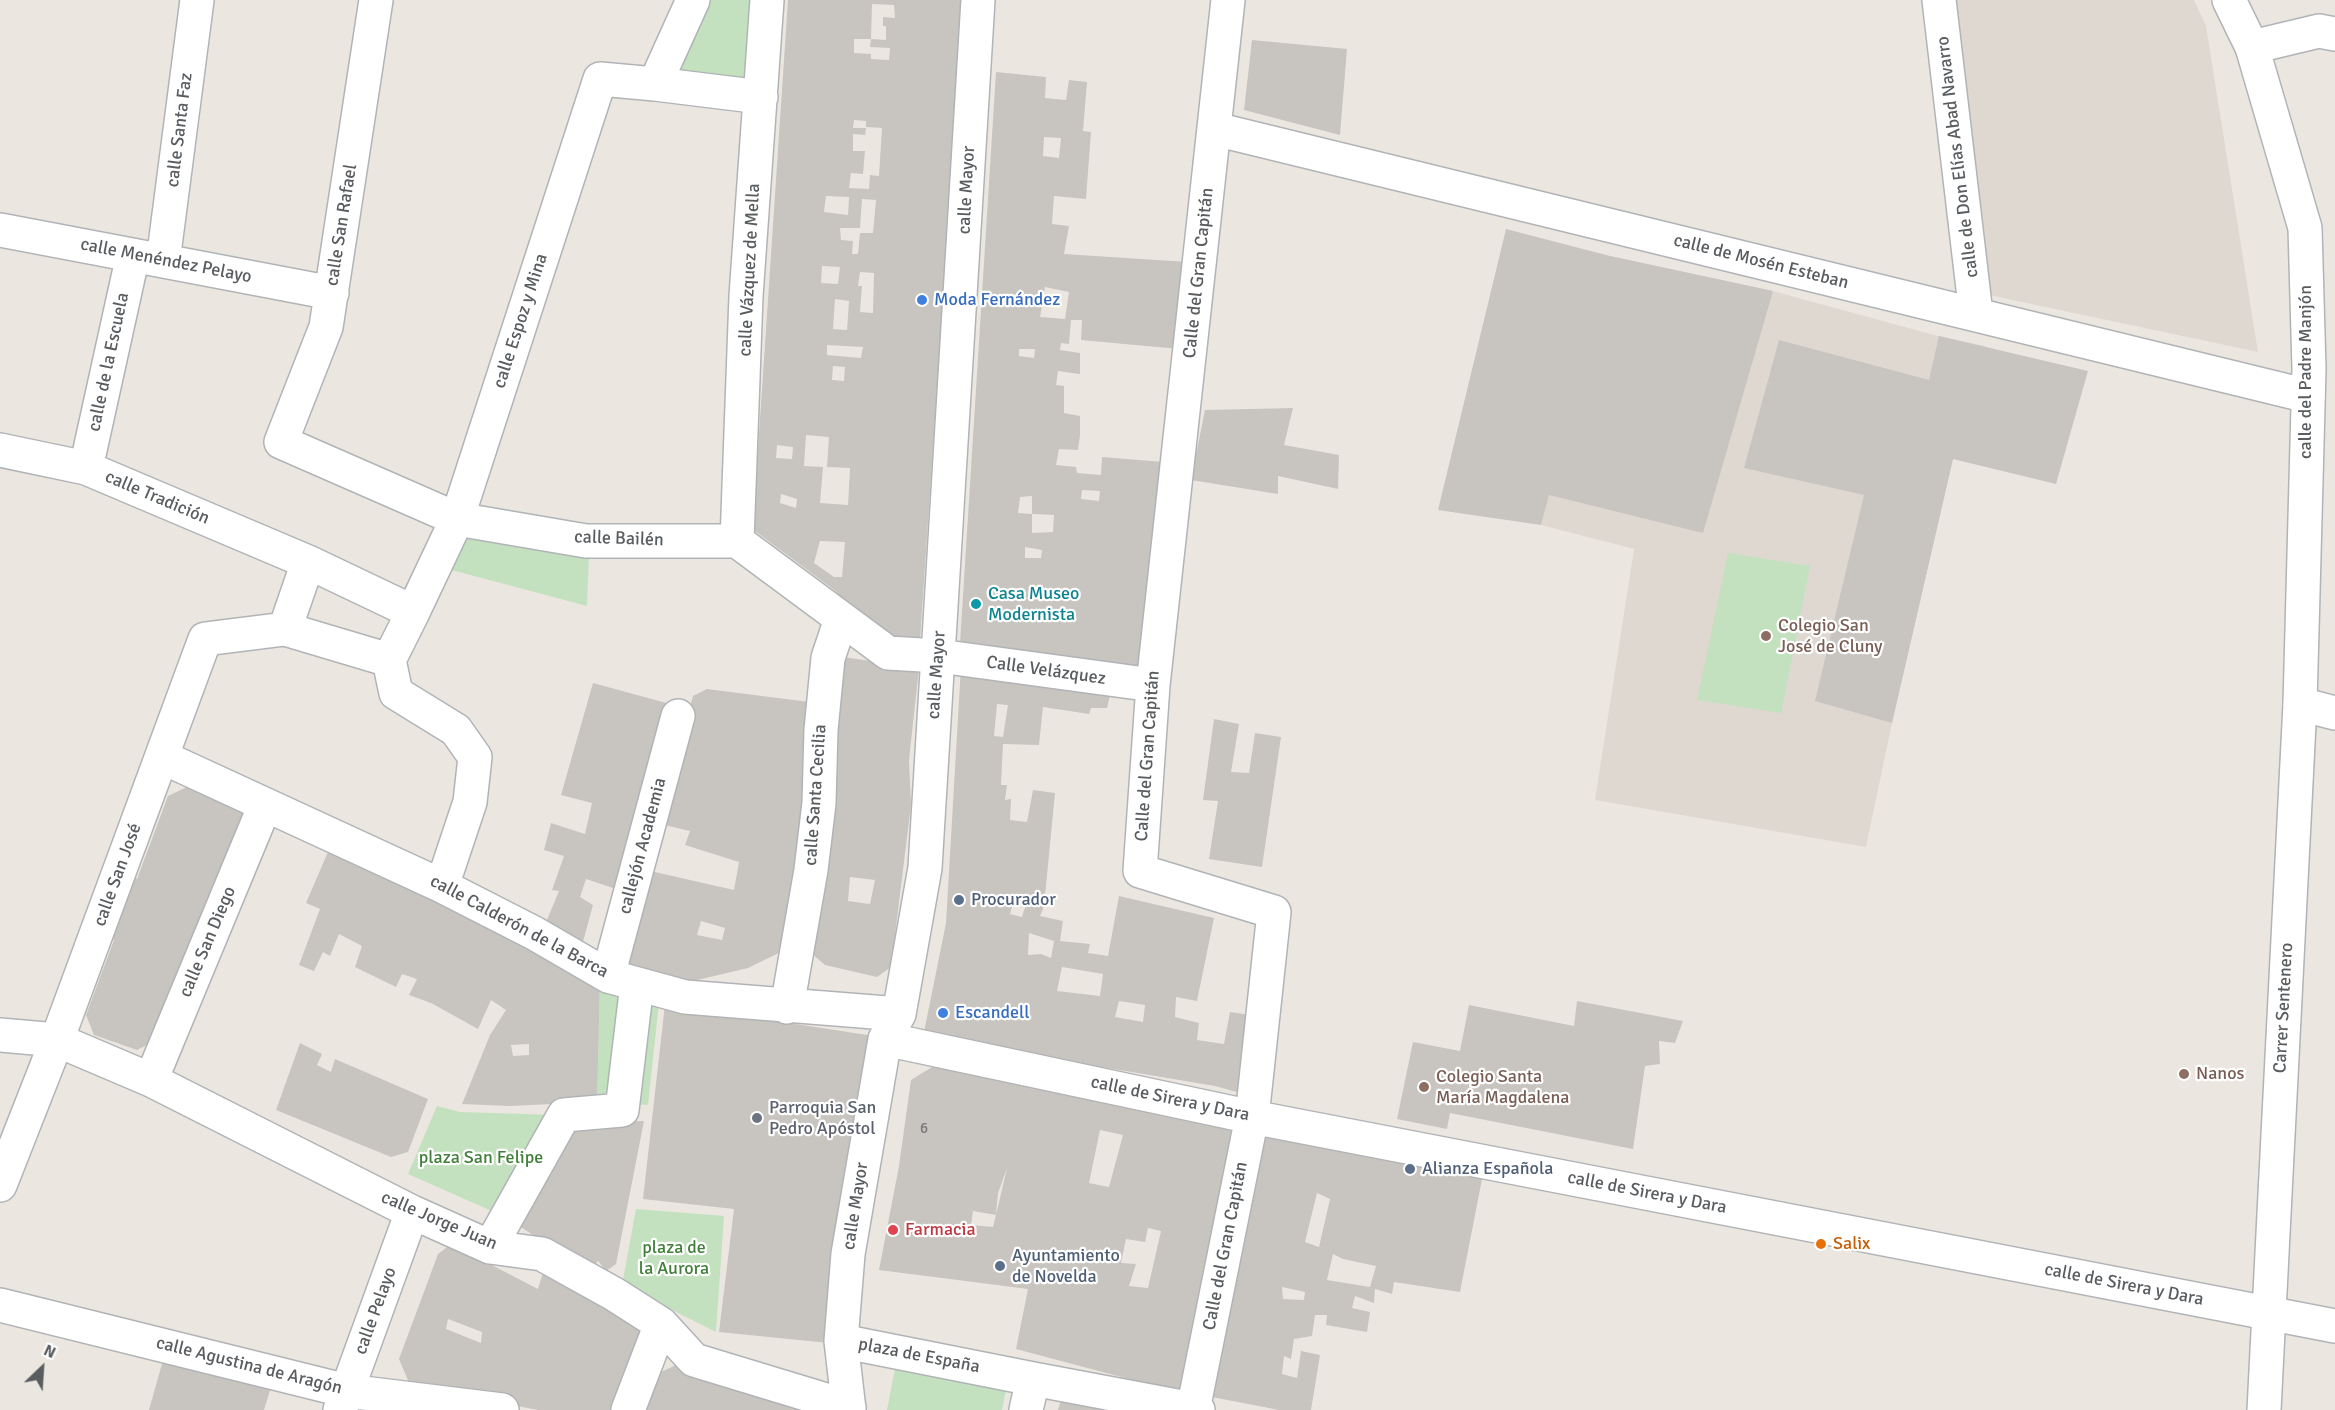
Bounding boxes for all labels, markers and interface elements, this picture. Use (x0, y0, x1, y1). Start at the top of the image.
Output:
street label: calle de Don Elías Abad Navarro (1932, 35, 1984, 279)
street label: calle Santa Faz (162, 72, 198, 188)
street label: calle Mayor (954, 145, 980, 235)
street label: calle San Rafael (322, 163, 362, 287)
street label: calle Vázquez de Mella (735, 183, 765, 357)
street label: Calle del Gran Capitán (1179, 187, 1219, 359)
street label: calle de Mosén Esteban (1671, 230, 1851, 294)
street label: calle Menéndez Pelayo (79, 234, 253, 288)
street label: calle Espoz y Mina (489, 251, 553, 391)
street label: calle del Padre Manjón (2295, 285, 2317, 459)
place label: Moda Fernández (934, 289, 1060, 311)
street label: calle de la Escuela (84, 291, 134, 433)
marker: Moda Fernández (915, 293, 929, 307)
street label: calle Tradición (102, 466, 212, 530)
street label: calle Bailén (574, 527, 664, 551)
place label: Casa Museo Modernista (988, 583, 1079, 626)
marker: Casa Museo Modernista (969, 597, 983, 611)
place label: Colegio San José de Cluny (1778, 615, 1883, 658)
marker: Colegio San José de Cluny (1759, 629, 1773, 643)
street label: calle Mayor (923, 630, 951, 720)
street label: Calle Velázquez (985, 652, 1107, 690)
street label: Calle del Gran Capitán (1131, 670, 1165, 842)
street label: calle Santa Cecilia (800, 724, 832, 866)
street label: callejón Academia (614, 775, 672, 917)
street label: calle San José (89, 821, 147, 929)
street label: calle Calderón de la Barca (426, 871, 612, 983)
street label: calle San Diego (175, 883, 241, 1001)
place label: Procurador (971, 889, 1056, 911)
marker: Procurador (952, 893, 966, 907)
street label: Carrer Sentenero (2270, 942, 2298, 1074)
place label: Escandell (955, 1002, 1029, 1024)
marker: Escandell (936, 1006, 950, 1020)
place label: Nanos (2196, 1063, 2244, 1085)
place label: Colegio Santa María Magdalena (1436, 1066, 1569, 1108)
marker: Nanos (2177, 1067, 2191, 1081)
street label: calle de Sirera y Dara (1089, 1072, 1251, 1126)
marker: Colegio Santa María Magdalena (1417, 1080, 1431, 1094)
place label: Parroquia San Pedro Apóstol (769, 1097, 876, 1140)
marker: Parroquia San Pedro Apóstol (750, 1111, 764, 1125)
house number: 6 (920, 1120, 928, 1138)
park label: plaza San Felipe (419, 1147, 543, 1169)
place label: Alianza Española (1422, 1158, 1553, 1180)
street label: Calle del Gran Capitán (1199, 1160, 1253, 1332)
street label: calle Mayor (838, 1161, 874, 1251)
marker: Alianza Española (1403, 1162, 1417, 1176)
street label: calle de Sirera y Dara (1566, 1167, 1728, 1219)
street label: calle Jorge Juan (378, 1187, 500, 1255)
place label: Farmacia (905, 1219, 976, 1241)
marker: Farmacia (886, 1223, 900, 1237)
place label: Salix (1833, 1233, 1870, 1255)
park label: plaza de la Aurora (639, 1237, 709, 1280)
marker: Salix (1814, 1237, 1828, 1251)
place label: Ayuntamiento de Novelda (1012, 1245, 1120, 1288)
marker: Ayuntamiento de Novelda (993, 1259, 1007, 1273)
street label: calle de Sirera y Dara (2043, 1259, 2205, 1311)
street label: calle Pelayo (350, 1264, 402, 1358)
street label: calle Agustina de Aragón (154, 1332, 344, 1400)
street label: plaza de España (856, 1334, 982, 1378)
north arrow (12, 1338, 72, 1398)
text: N (40, 1340, 59, 1363)

